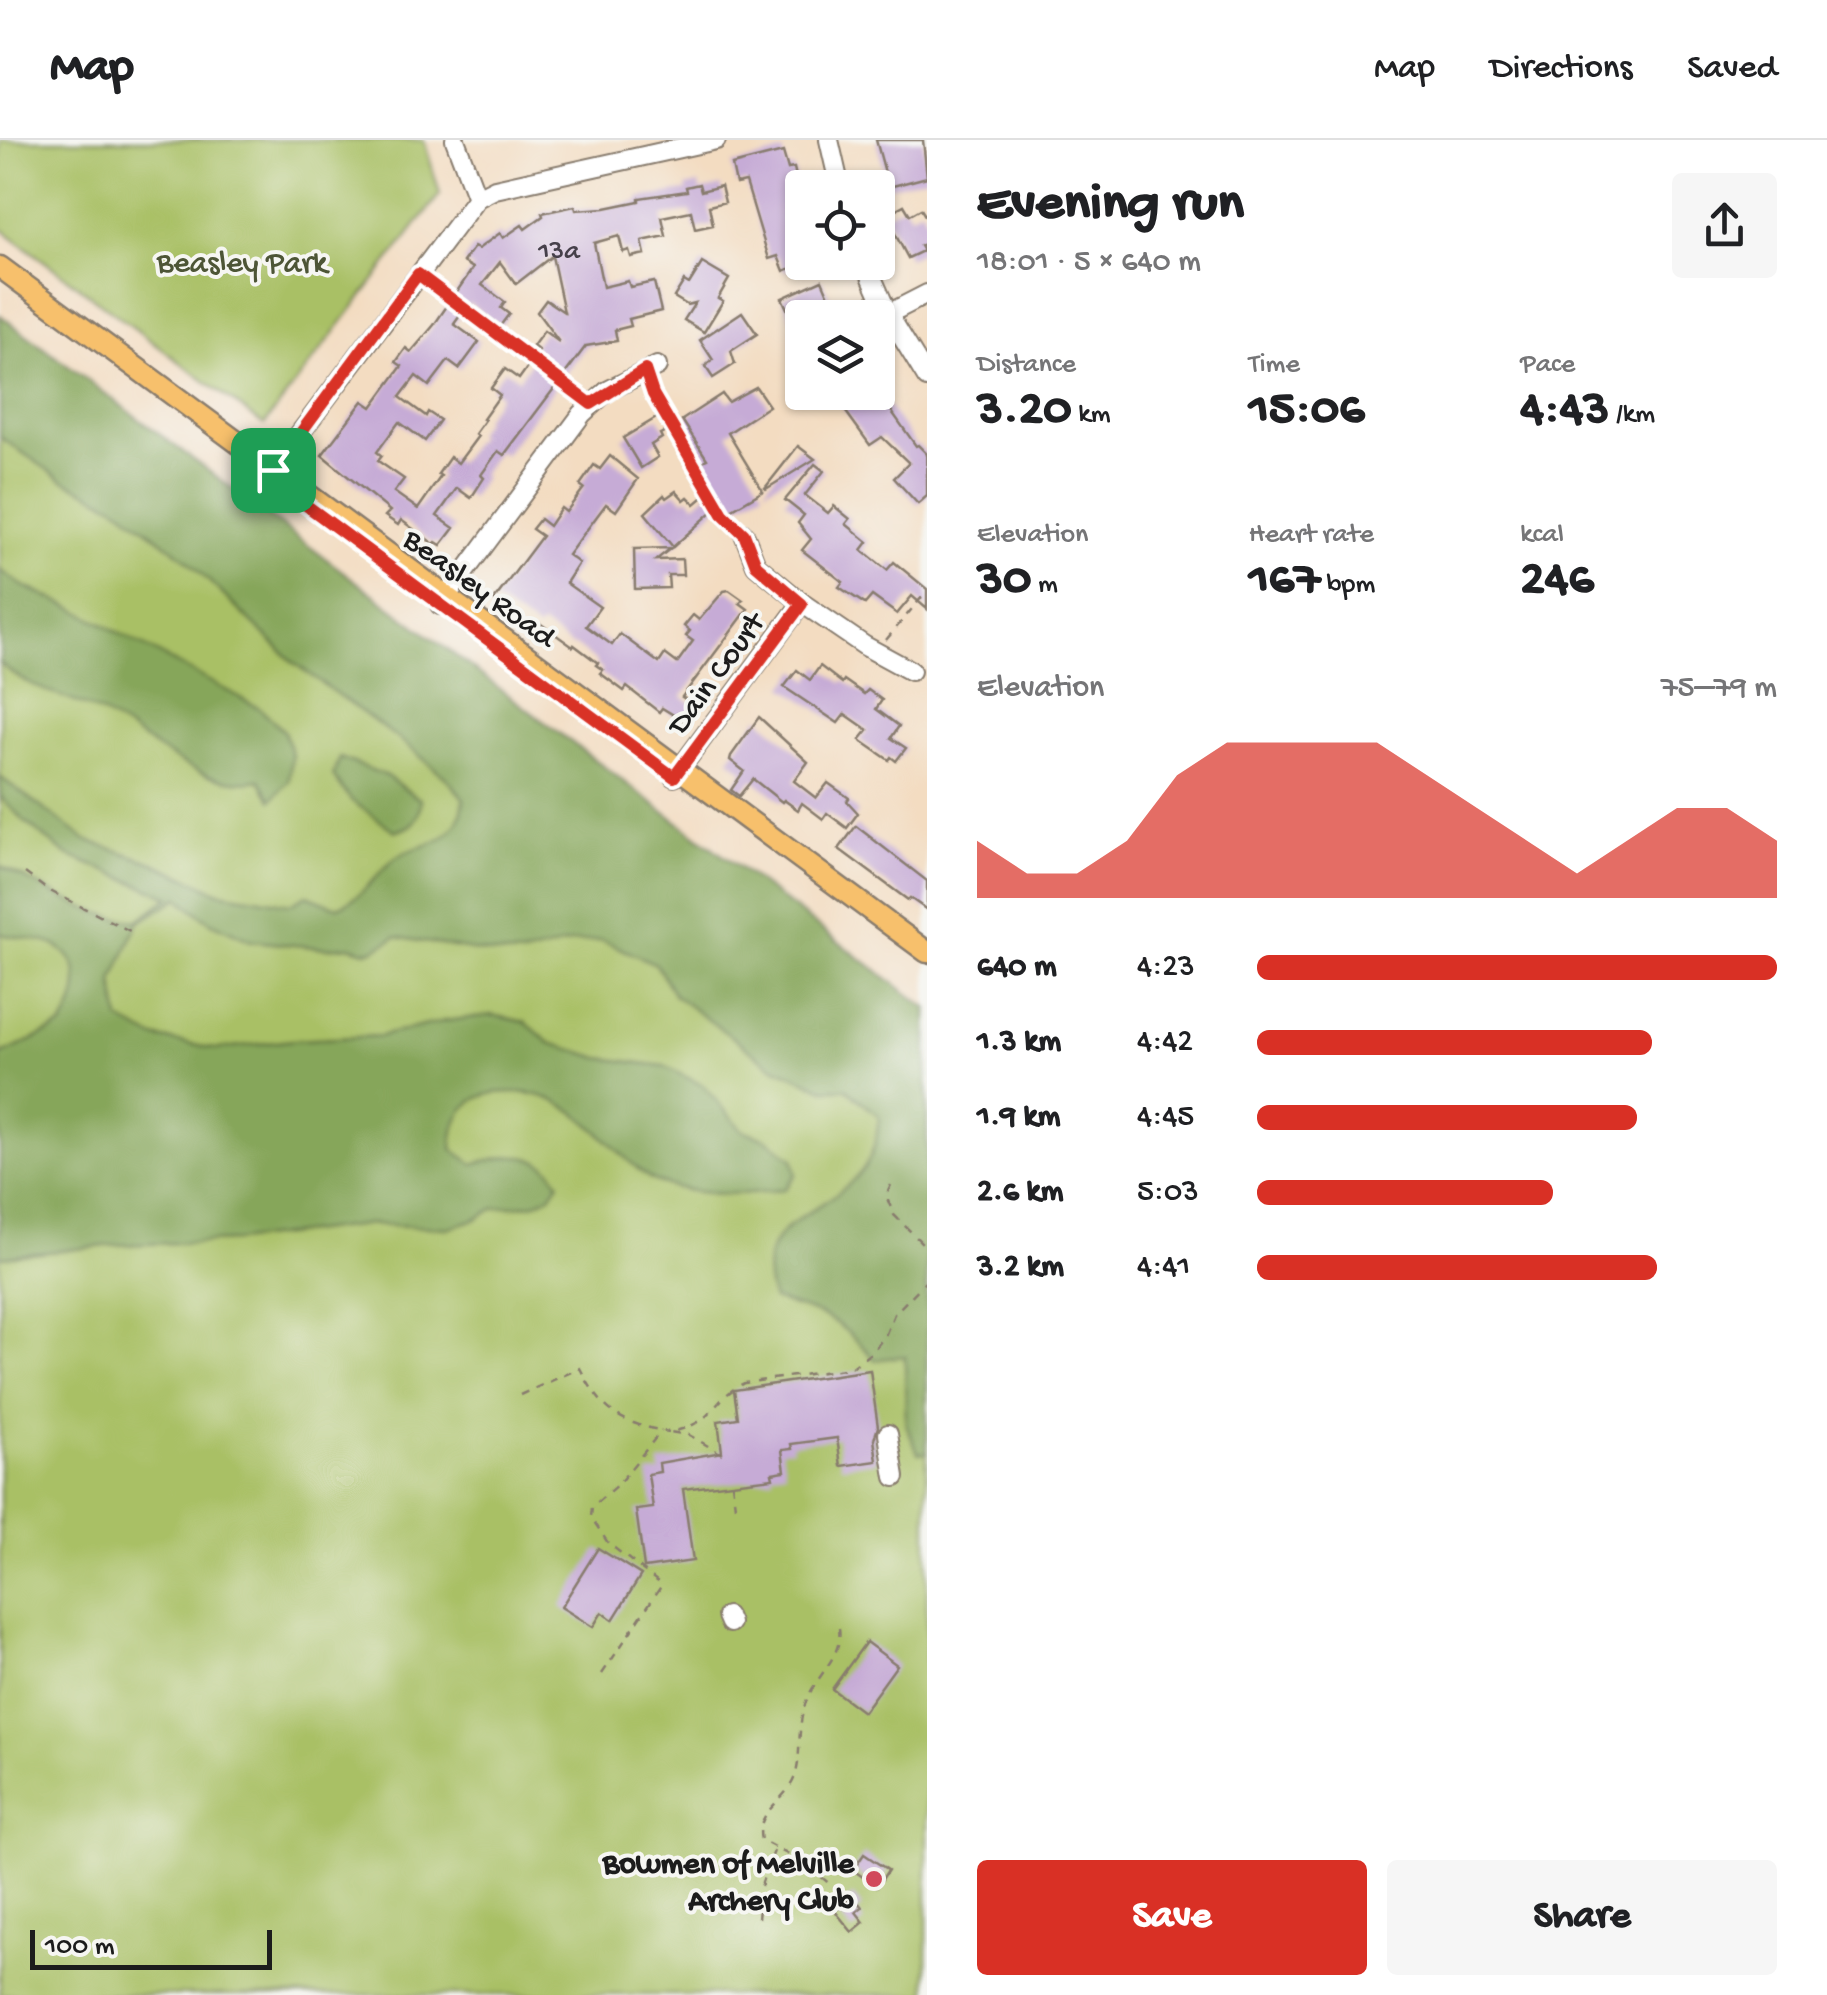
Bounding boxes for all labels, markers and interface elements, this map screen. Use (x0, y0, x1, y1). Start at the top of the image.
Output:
text: Map (50, 41, 134, 98)
text: Map (1374, 49, 1435, 90)
text: Directions (1490, 49, 1632, 90)
text: Saved (1687, 49, 1777, 90)
map controls (785, 170, 895, 410)
button: locate (785, 170, 895, 280)
button: share (1672, 173, 1777, 278)
text: Evening run (977, 174, 1244, 238)
house number: 13a (537, 236, 581, 269)
text: 18:01 · 5 × 640 m (977, 244, 1201, 282)
park label: Beasley Park (156, 246, 330, 284)
button: layers (785, 300, 895, 410)
text: Distance (977, 349, 1076, 382)
text: Time (1249, 349, 1300, 382)
text: Pace (1520, 349, 1575, 382)
text: 3.20 (977, 382, 1072, 441)
text: 15:06 (1249, 382, 1365, 441)
text: 4:43 (1520, 382, 1609, 441)
text: km (1072, 399, 1111, 432)
text: /km (1609, 399, 1655, 432)
pin (231, 428, 316, 513)
icon: arrive (246, 443, 301, 498)
text: Elevation (977, 519, 1088, 552)
text: Heart rate (1249, 519, 1374, 552)
text: kcal (1520, 519, 1564, 552)
street label: Beasley Road (394, 521, 564, 659)
text: 30 (977, 552, 1031, 611)
text: 167 (1249, 552, 1320, 611)
text: 246 (1520, 552, 1594, 611)
text: m (1031, 569, 1058, 602)
text: bpm (1320, 569, 1375, 602)
street label: Dain Court (660, 604, 777, 745)
text: Elevation (977, 670, 1104, 708)
text: 75–79 m (1661, 670, 1777, 708)
text: 640 m (977, 949, 1057, 987)
text: 4:23 (1137, 949, 1194, 987)
text: 1.3 km (977, 1024, 1061, 1062)
text: 4:42 (1137, 1024, 1193, 1062)
text: 1.9 km (977, 1099, 1061, 1137)
text: 4:45 (1137, 1099, 1194, 1137)
text: 2.6 km (977, 1174, 1064, 1212)
text: 5:03 (1137, 1174, 1199, 1212)
text: 3.2 km (977, 1249, 1064, 1287)
text: 4:41 (1137, 1249, 1190, 1287)
place label: Bowmen of Melville Archery Club (602, 1847, 855, 1922)
button: Save (977, 1860, 1367, 1975)
button: Share (1387, 1860, 1777, 1975)
marker: Bowmen of Melville Archery Club (863, 1868, 885, 1890)
scale bar (30, 1925, 272, 1970)
text: 100 m (45, 1931, 115, 1964)

